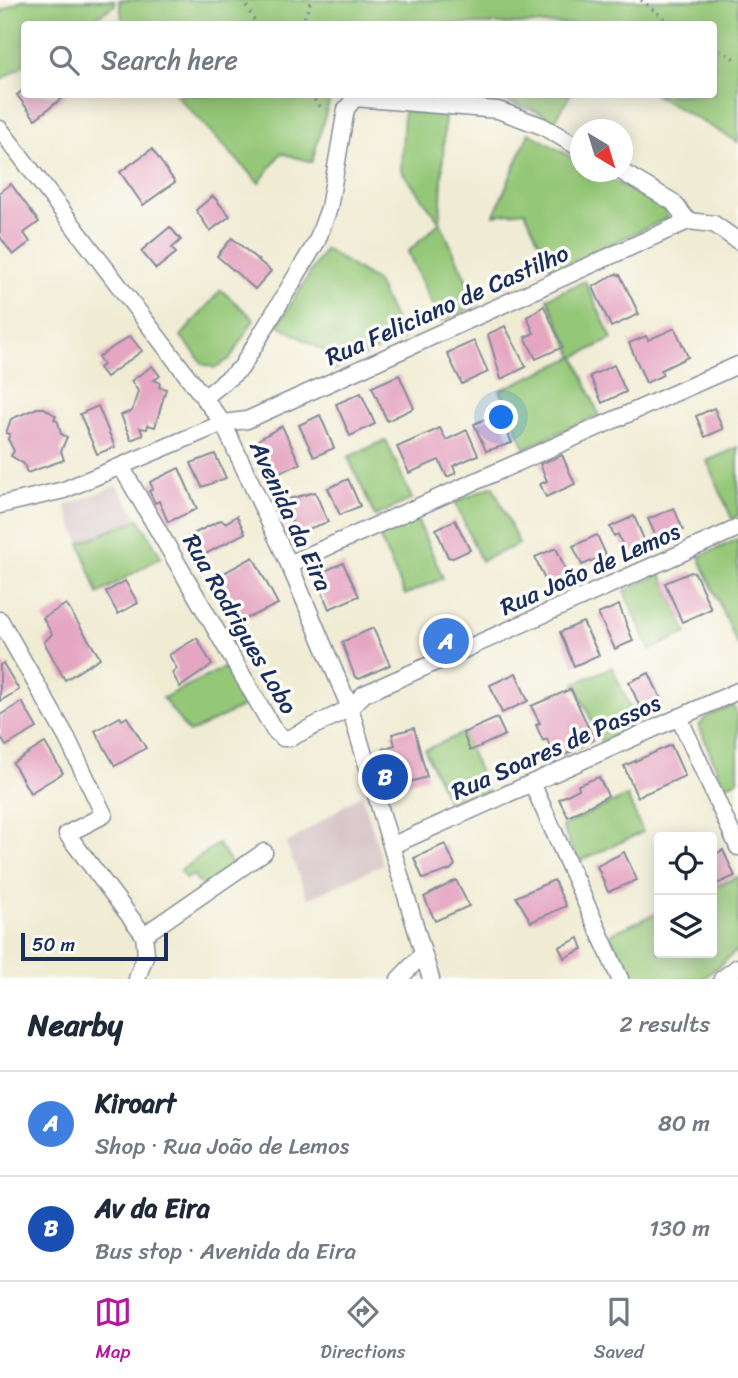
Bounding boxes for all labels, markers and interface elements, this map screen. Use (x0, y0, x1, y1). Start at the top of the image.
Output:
search box (21, 21, 717, 98)
text: Search here (101, 37, 238, 83)
icon: search (45, 41, 83, 79)
north arrow (570, 119, 633, 182)
street label: Rua Feliciano de Castilho (318, 232, 576, 378)
your location (484, 400, 518, 434)
street label: Avenida da Eira (237, 433, 344, 599)
street label: Rua João de Lemos (493, 510, 687, 628)
street label: Rua Rodrigues Lobo (171, 525, 309, 723)
pin: A (423, 615, 469, 667)
street label: Rua Soares de Passos (445, 682, 668, 812)
pin: B (362, 751, 408, 803)
map controls (654, 832, 717, 958)
button: locate (654, 832, 717, 895)
button: layers (654, 895, 717, 958)
text: 50 m (32, 928, 75, 961)
scale bar (21, 930, 168, 962)
text: Nearby (28, 998, 123, 1052)
text: 2 results (619, 1004, 710, 1045)
text: Kiroart (95, 1080, 176, 1126)
text: A (43, 1103, 59, 1144)
text: 80 m (658, 1103, 710, 1144)
text: Shop · Rua João de Lemos (95, 1126, 349, 1167)
text: Av da Eira (95, 1185, 210, 1231)
text: B (44, 1208, 58, 1249)
text: 130 m (649, 1208, 710, 1249)
text: Bus stop · Avenida da Eira (95, 1231, 356, 1272)
tab: Map (94, 1293, 132, 1368)
tab: Directions (320, 1293, 406, 1368)
tab: Saved (594, 1293, 644, 1368)

